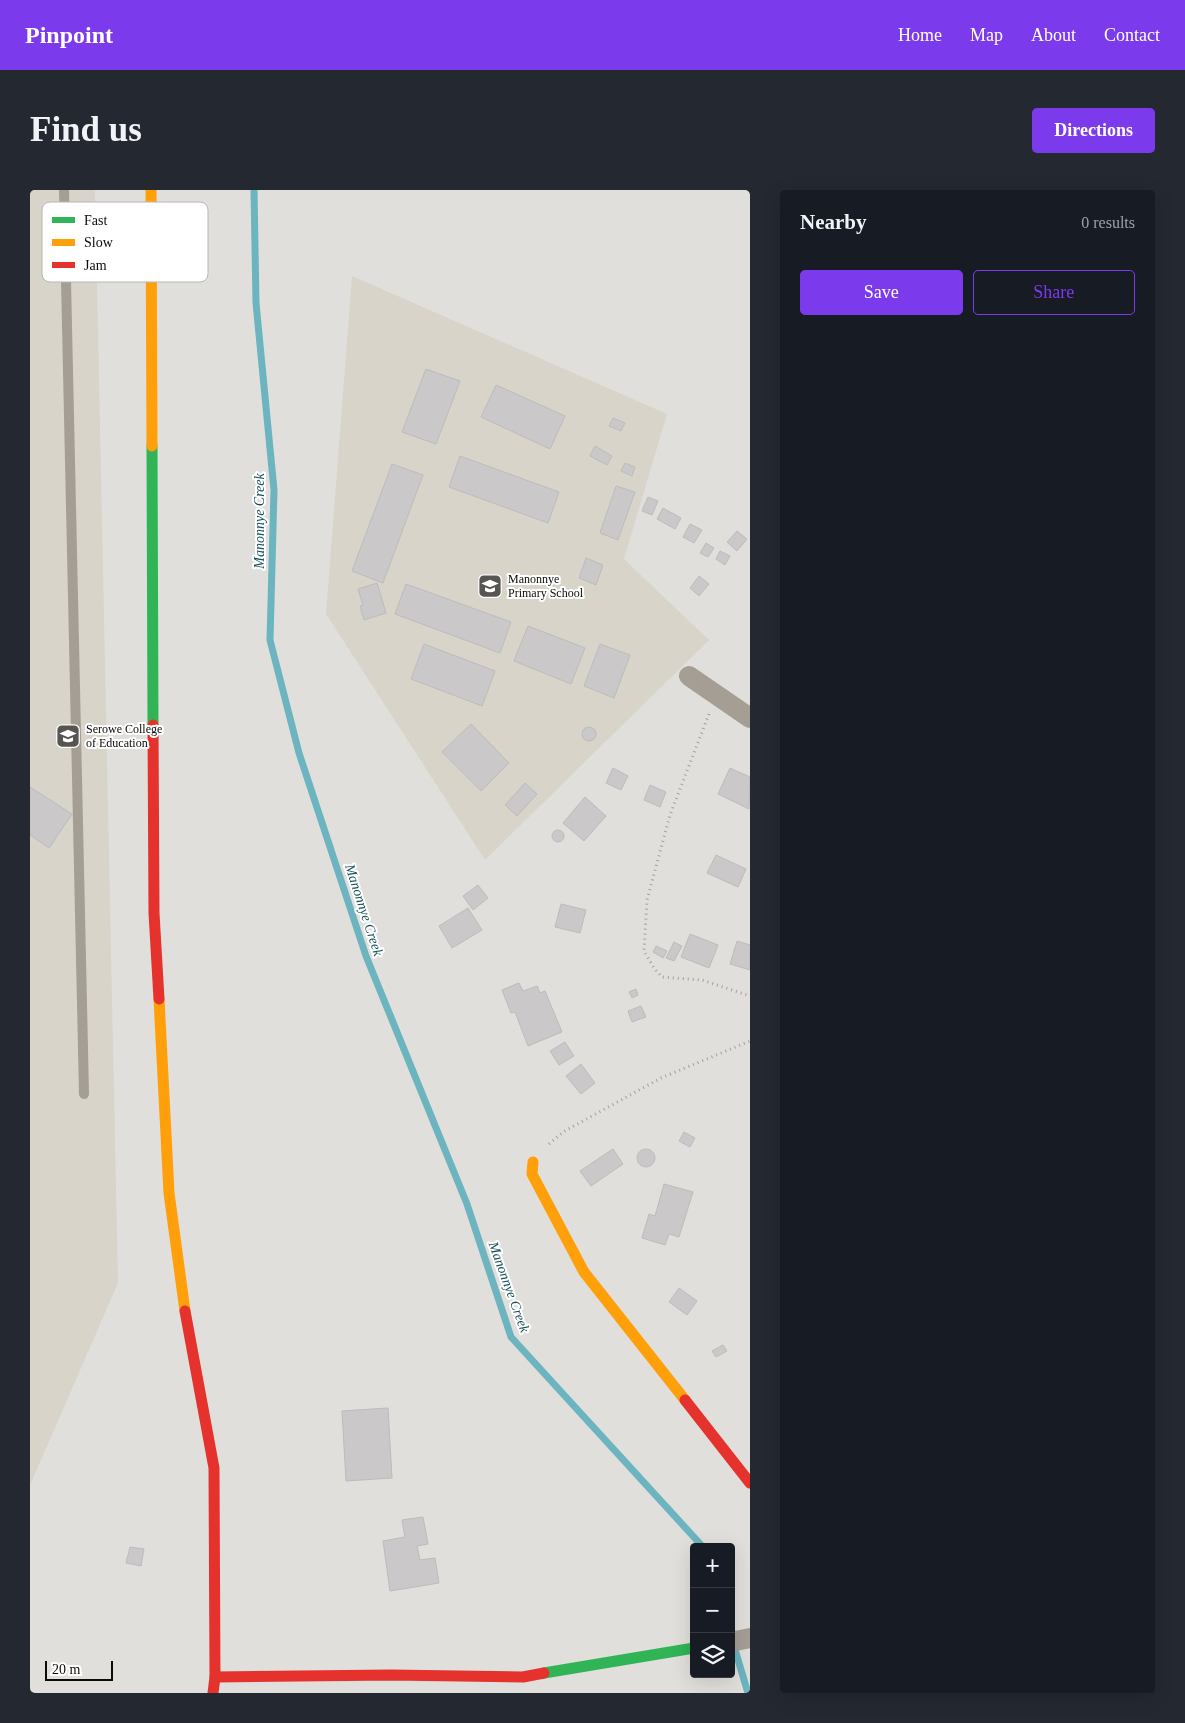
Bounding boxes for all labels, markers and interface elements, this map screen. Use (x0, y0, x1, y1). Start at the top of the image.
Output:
text: Pinpoint (25, 22, 113, 48)
text: Home (898, 25, 942, 45)
text: Map (970, 25, 1003, 45)
text: About (1031, 25, 1076, 45)
text: Contact (1104, 25, 1160, 45)
button: Directions (1032, 108, 1155, 153)
text: Find us (30, 110, 142, 149)
legend (42, 202, 208, 282)
text: Nearby (800, 210, 867, 234)
text: Fast (84, 213, 107, 228)
text: 0 results (1081, 214, 1135, 231)
text: Slow (84, 235, 114, 250)
text: Jam (84, 258, 107, 273)
button: Save (800, 270, 963, 315)
button: Share (973, 270, 1135, 315)
water label: Manonnye Creek (252, 472, 267, 570)
place label: Manonnye Primary School (508, 572, 584, 600)
school or university icon: Manonnye Primary School (477, 573, 503, 599)
place label: Serowe College of Education (86, 722, 162, 750)
school or university icon: Serowe College of Education (55, 723, 81, 749)
water label: Manonnye Creek (342, 861, 386, 958)
water label: Manonnye Creek (485, 1239, 533, 1335)
map controls (690, 1543, 735, 1678)
button: + (690, 1543, 735, 1588)
button: − (690, 1588, 735, 1633)
button: layers (690, 1633, 735, 1678)
scale bar (45, 1658, 112, 1681)
text: 20 m (52, 1662, 80, 1677)

